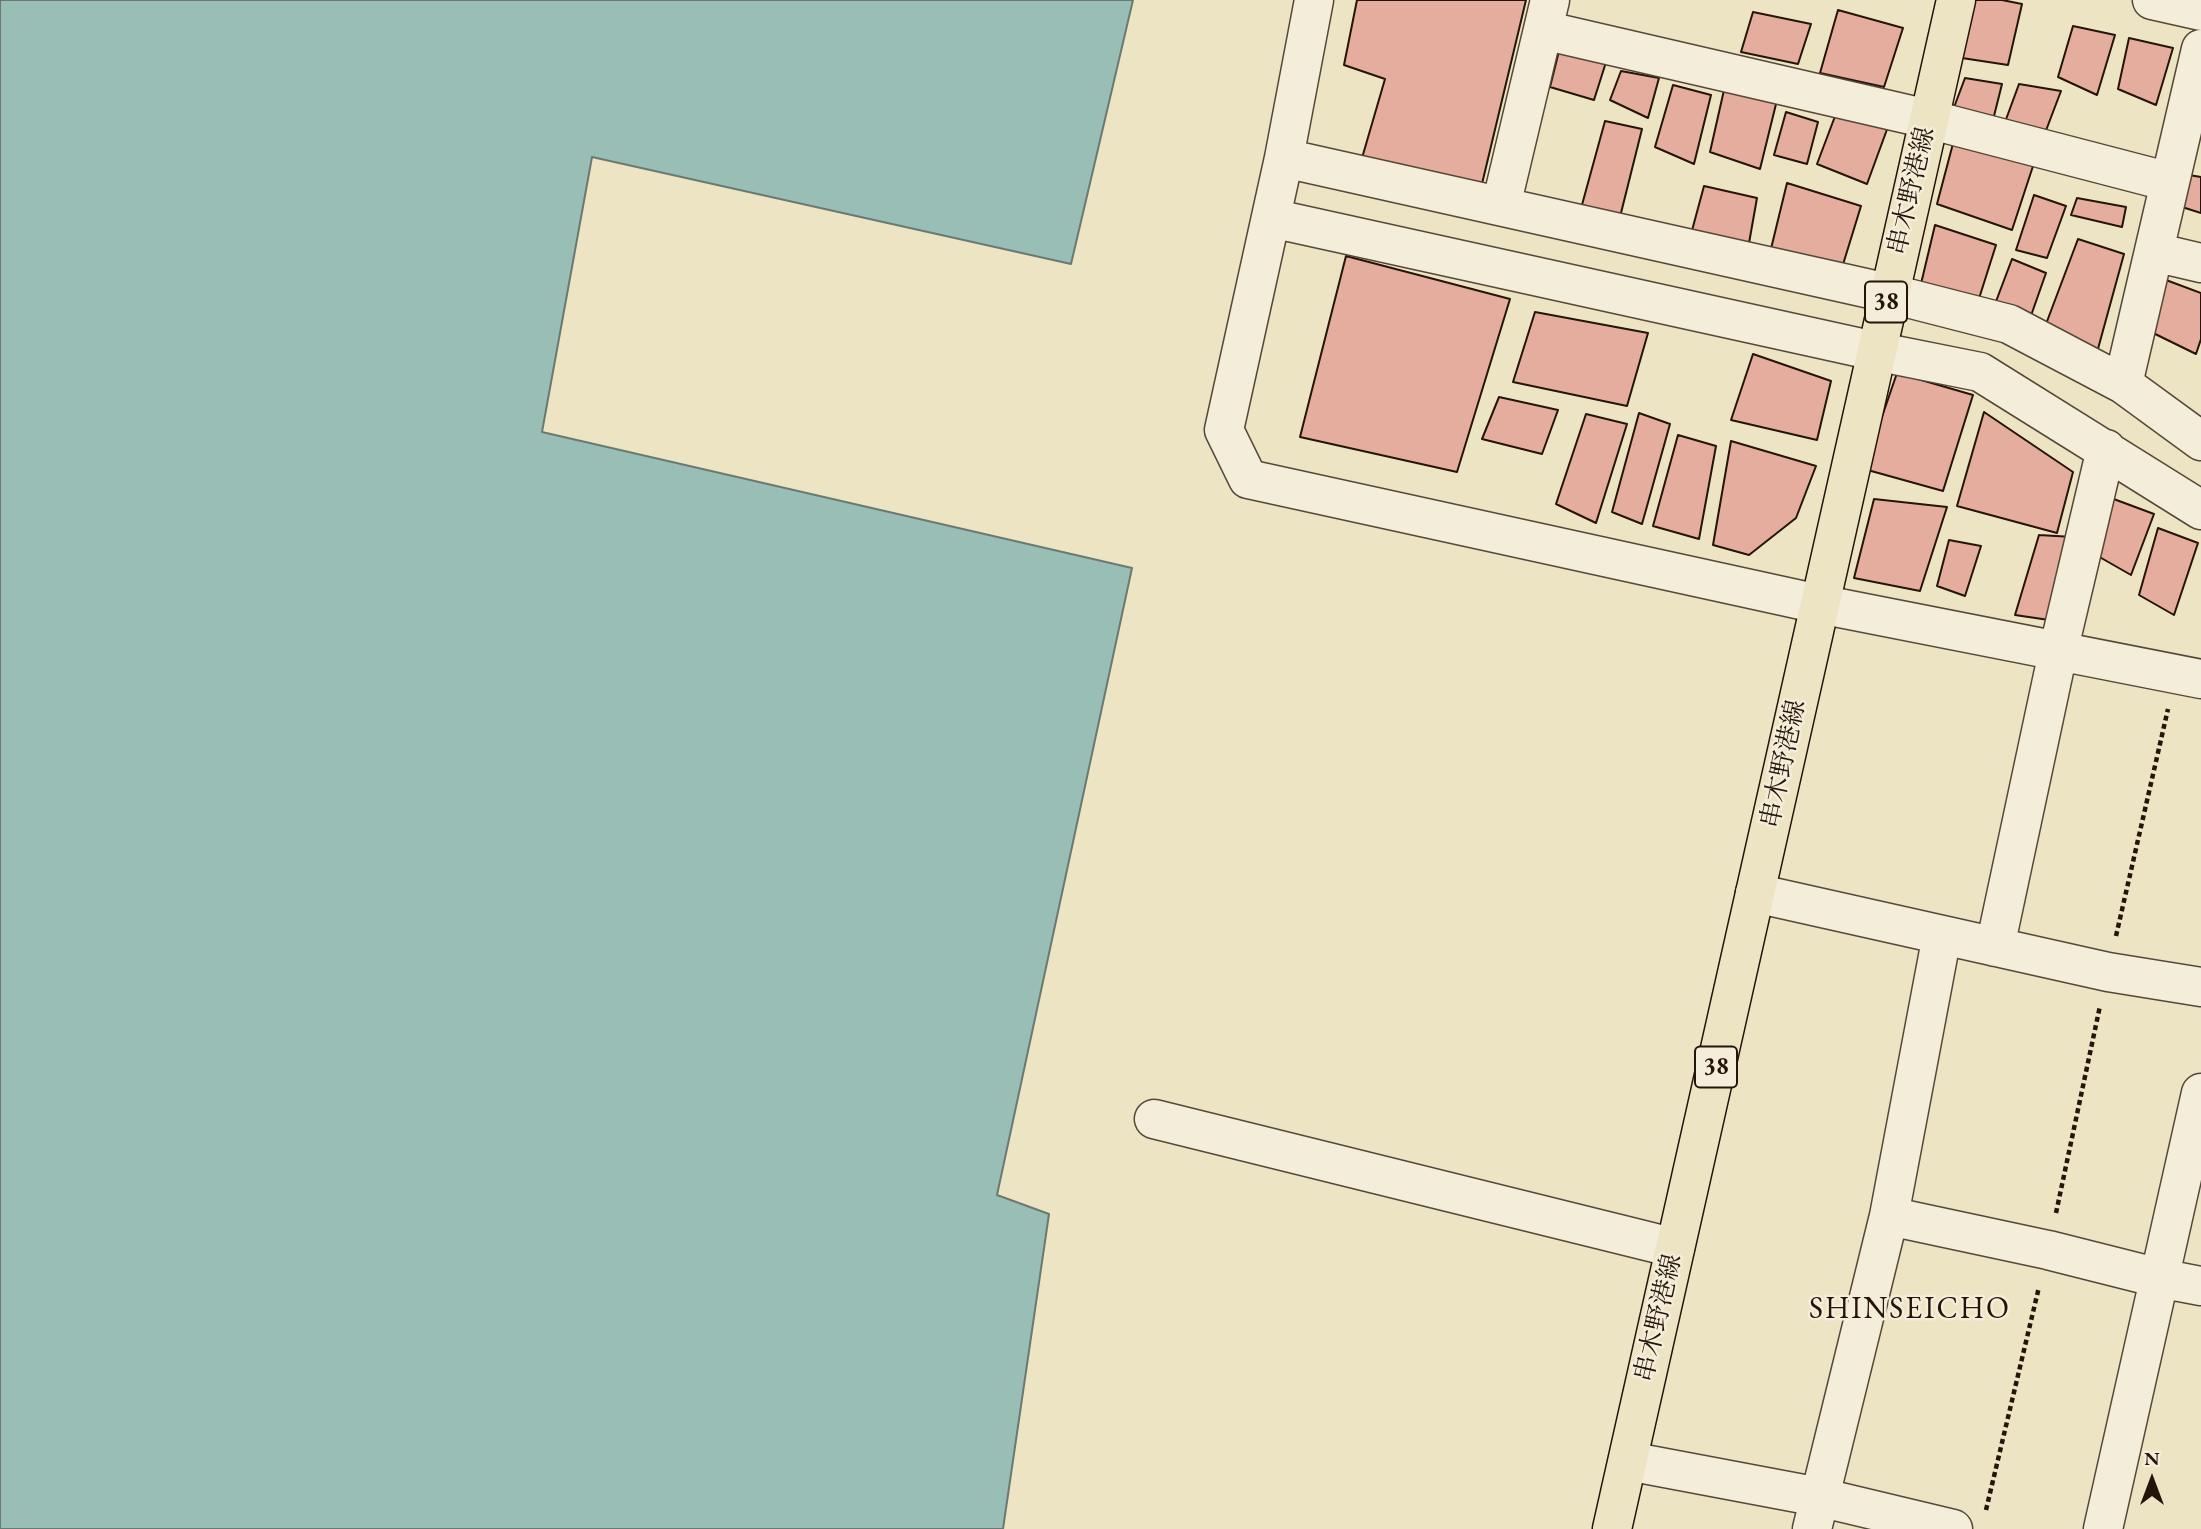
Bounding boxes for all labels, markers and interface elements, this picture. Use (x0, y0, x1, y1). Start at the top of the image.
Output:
street label: 串木野港線 (1882, 124, 1942, 258)
road number: 38 (1865, 282, 1907, 323)
street label: 串木野港線 (1755, 697, 1813, 831)
road number: 38 (1695, 1046, 1737, 1087)
street label: 串木野港線 (1629, 1251, 1689, 1385)
district label: SHINSEICHO (1810, 1292, 2010, 1328)
north arrow (2117, 1445, 2187, 1515)
text: N (2144, 1446, 2160, 1471)

